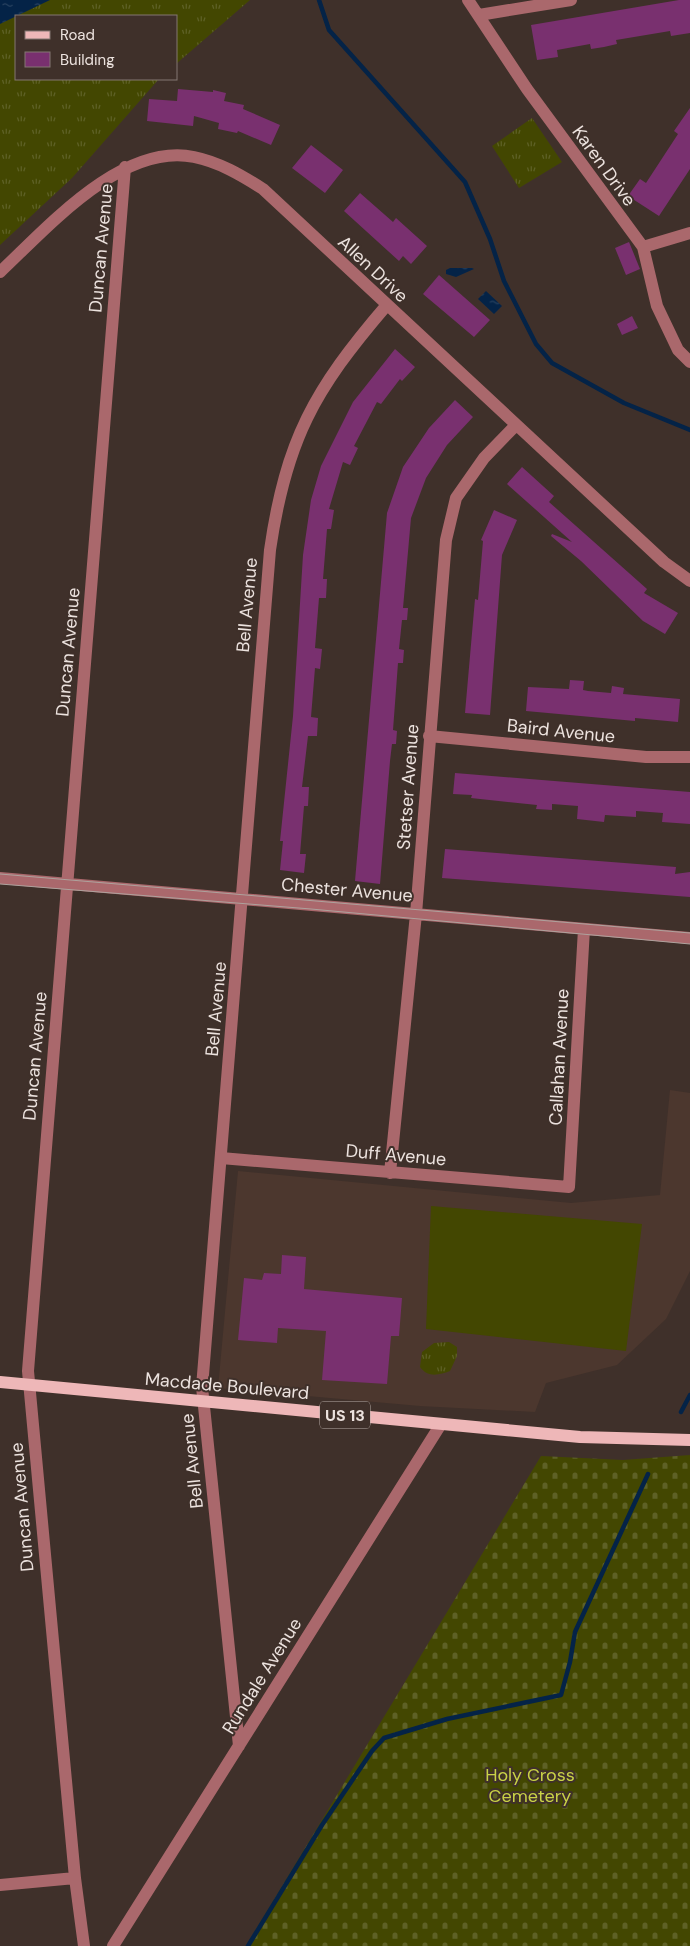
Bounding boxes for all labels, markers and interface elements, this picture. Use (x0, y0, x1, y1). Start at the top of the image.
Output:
legend (15, 15, 178, 80)
text: Road (60, 25, 95, 45)
text: Building (60, 50, 115, 70)
street label: Karen Drive (567, 121, 641, 211)
street label: Duncan Avenue (83, 182, 119, 314)
street label: Allen Drive (333, 230, 413, 308)
street label: Bell Avenue (231, 557, 263, 653)
street label: Duncan Avenue (50, 586, 86, 718)
street label: Baird Avenue (506, 713, 616, 749)
street label: Stetser Avenue (392, 723, 424, 851)
street label: Chester Avenue (280, 872, 414, 908)
street label: Bell Avenue (200, 961, 232, 1057)
street label: Callahan Avenue (543, 988, 575, 1126)
street label: Duncan Avenue (17, 990, 53, 1122)
street label: Duff Avenue (345, 1139, 447, 1171)
street label: Macdade Boulevard (144, 1367, 310, 1405)
road number: US 13 (320, 1402, 370, 1428)
street label: Bell Avenue (175, 1412, 209, 1510)
street label: Duncan Avenue (4, 1441, 40, 1573)
street label: Rundale Avenue (217, 1613, 307, 1739)
park label: Holy Cross Cemetery (485, 1763, 575, 1808)

